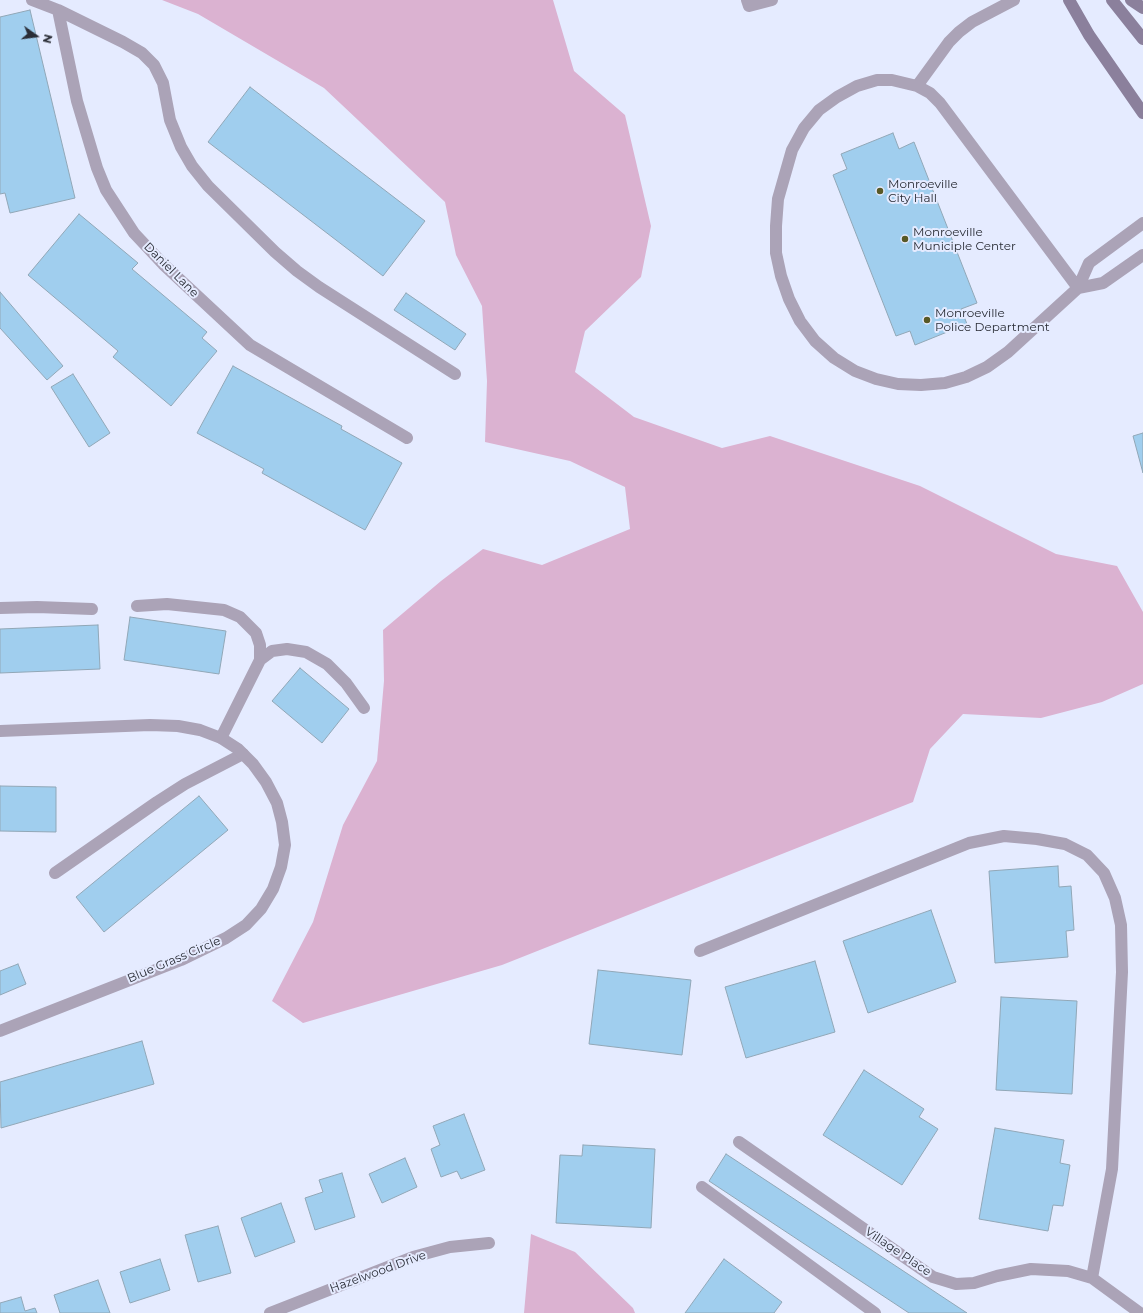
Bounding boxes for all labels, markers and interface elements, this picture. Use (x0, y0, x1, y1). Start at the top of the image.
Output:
north arrow (16, 16, 56, 56)
text: N (40, 33, 56, 45)
place label: Monroeville City Hall (888, 177, 958, 205)
marker: Monroeville City Hall (875, 186, 885, 196)
place label: Monroeville Municiple Center (913, 225, 1016, 253)
marker: Monroeville Municiple Center (900, 234, 910, 244)
street label: Daniel Lane (141, 240, 201, 300)
place label: Monroeville Police Department (935, 306, 1050, 334)
marker: Monroeville Police Department (922, 315, 932, 325)
street label: Blue Grass Circle (125, 934, 223, 986)
street label: Village Place (862, 1225, 934, 1279)
street label: Hazelwood Drive (328, 1248, 428, 1296)

